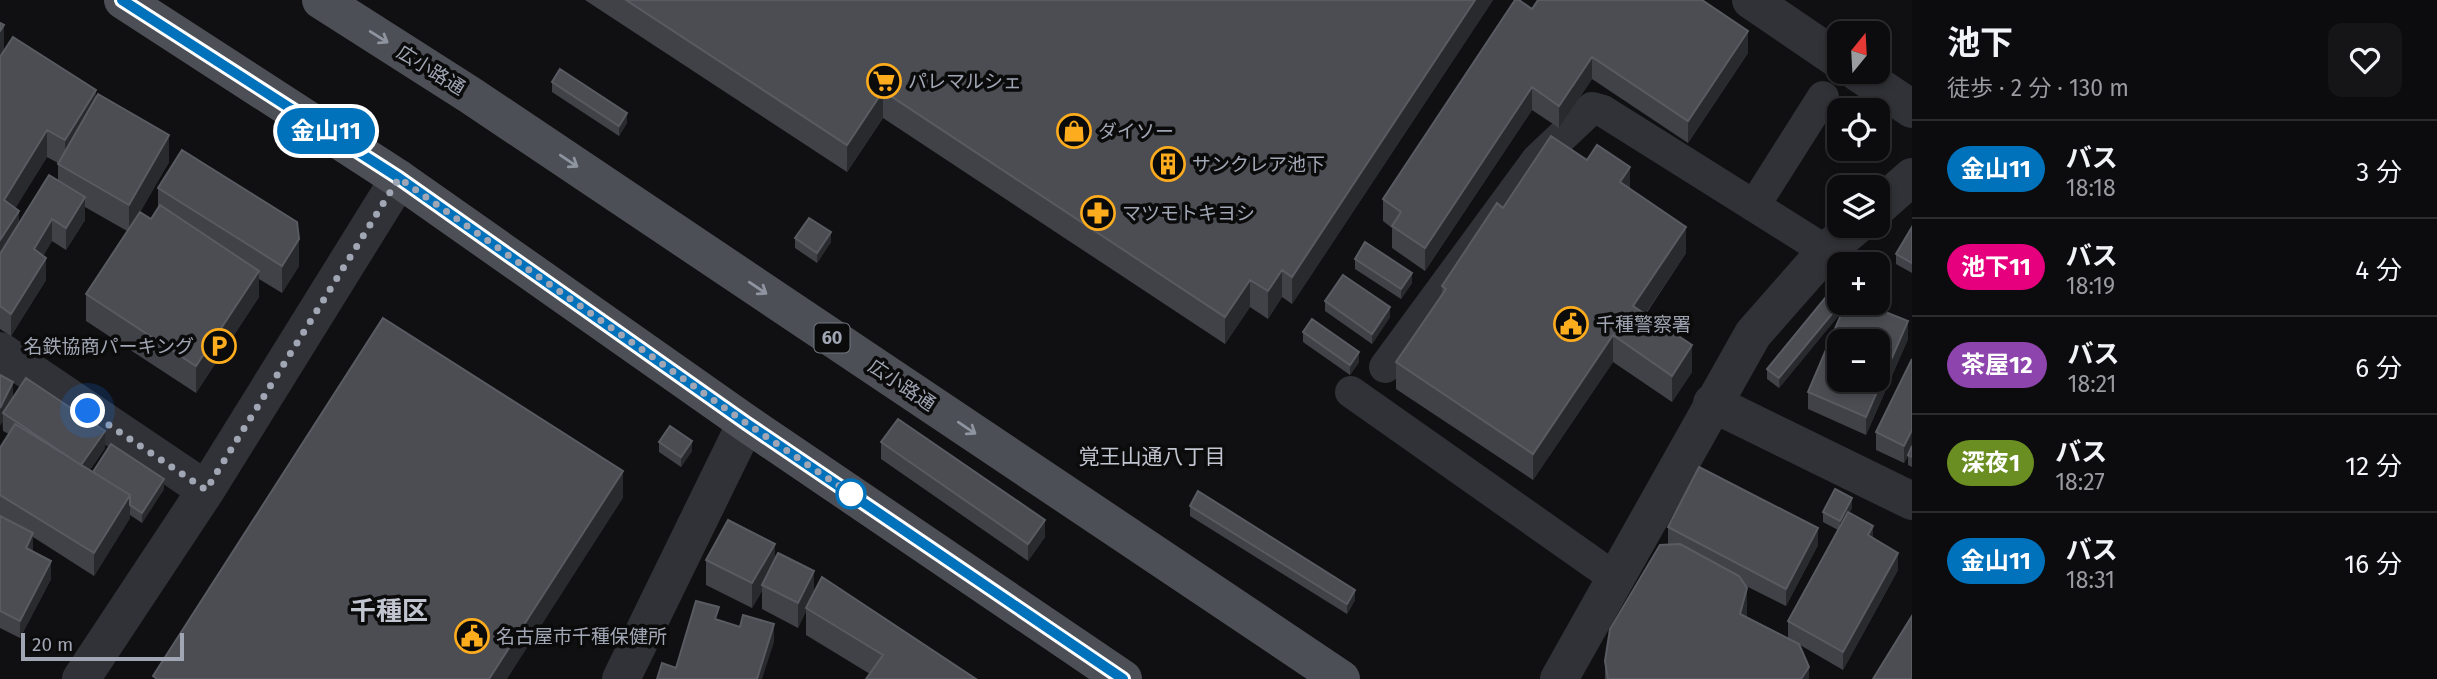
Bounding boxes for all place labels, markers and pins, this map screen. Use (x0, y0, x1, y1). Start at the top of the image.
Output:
supermarket icon: パレマルシェ (865, 62, 903, 100)
place label: パレマルシェ (908, 70, 1022, 93)
shop icon: ダイソー (1055, 112, 1093, 150)
place label: ダイソー (1098, 120, 1174, 143)
building icon: サンクレア池下 (1149, 145, 1187, 183)
place label: サンクレア池下 (1192, 153, 1325, 176)
pharmacy icon: マツモトキヨシ (1079, 194, 1117, 232)
place label: マツモトキヨシ (1122, 202, 1255, 225)
public building icon: 千種警察署 (1552, 305, 1590, 343)
place label: 千種警察署 (1596, 313, 1691, 336)
parking icon: 名鉄協商パーキング (200, 327, 238, 365)
place label: 名鉄協商パーキング (24, 335, 194, 358)
unlabelled marker (836, 479, 866, 509)
public building icon: 名古屋市千種保健所 (453, 617, 491, 655)
place label: 名古屋市千種保健所 (496, 625, 667, 648)

